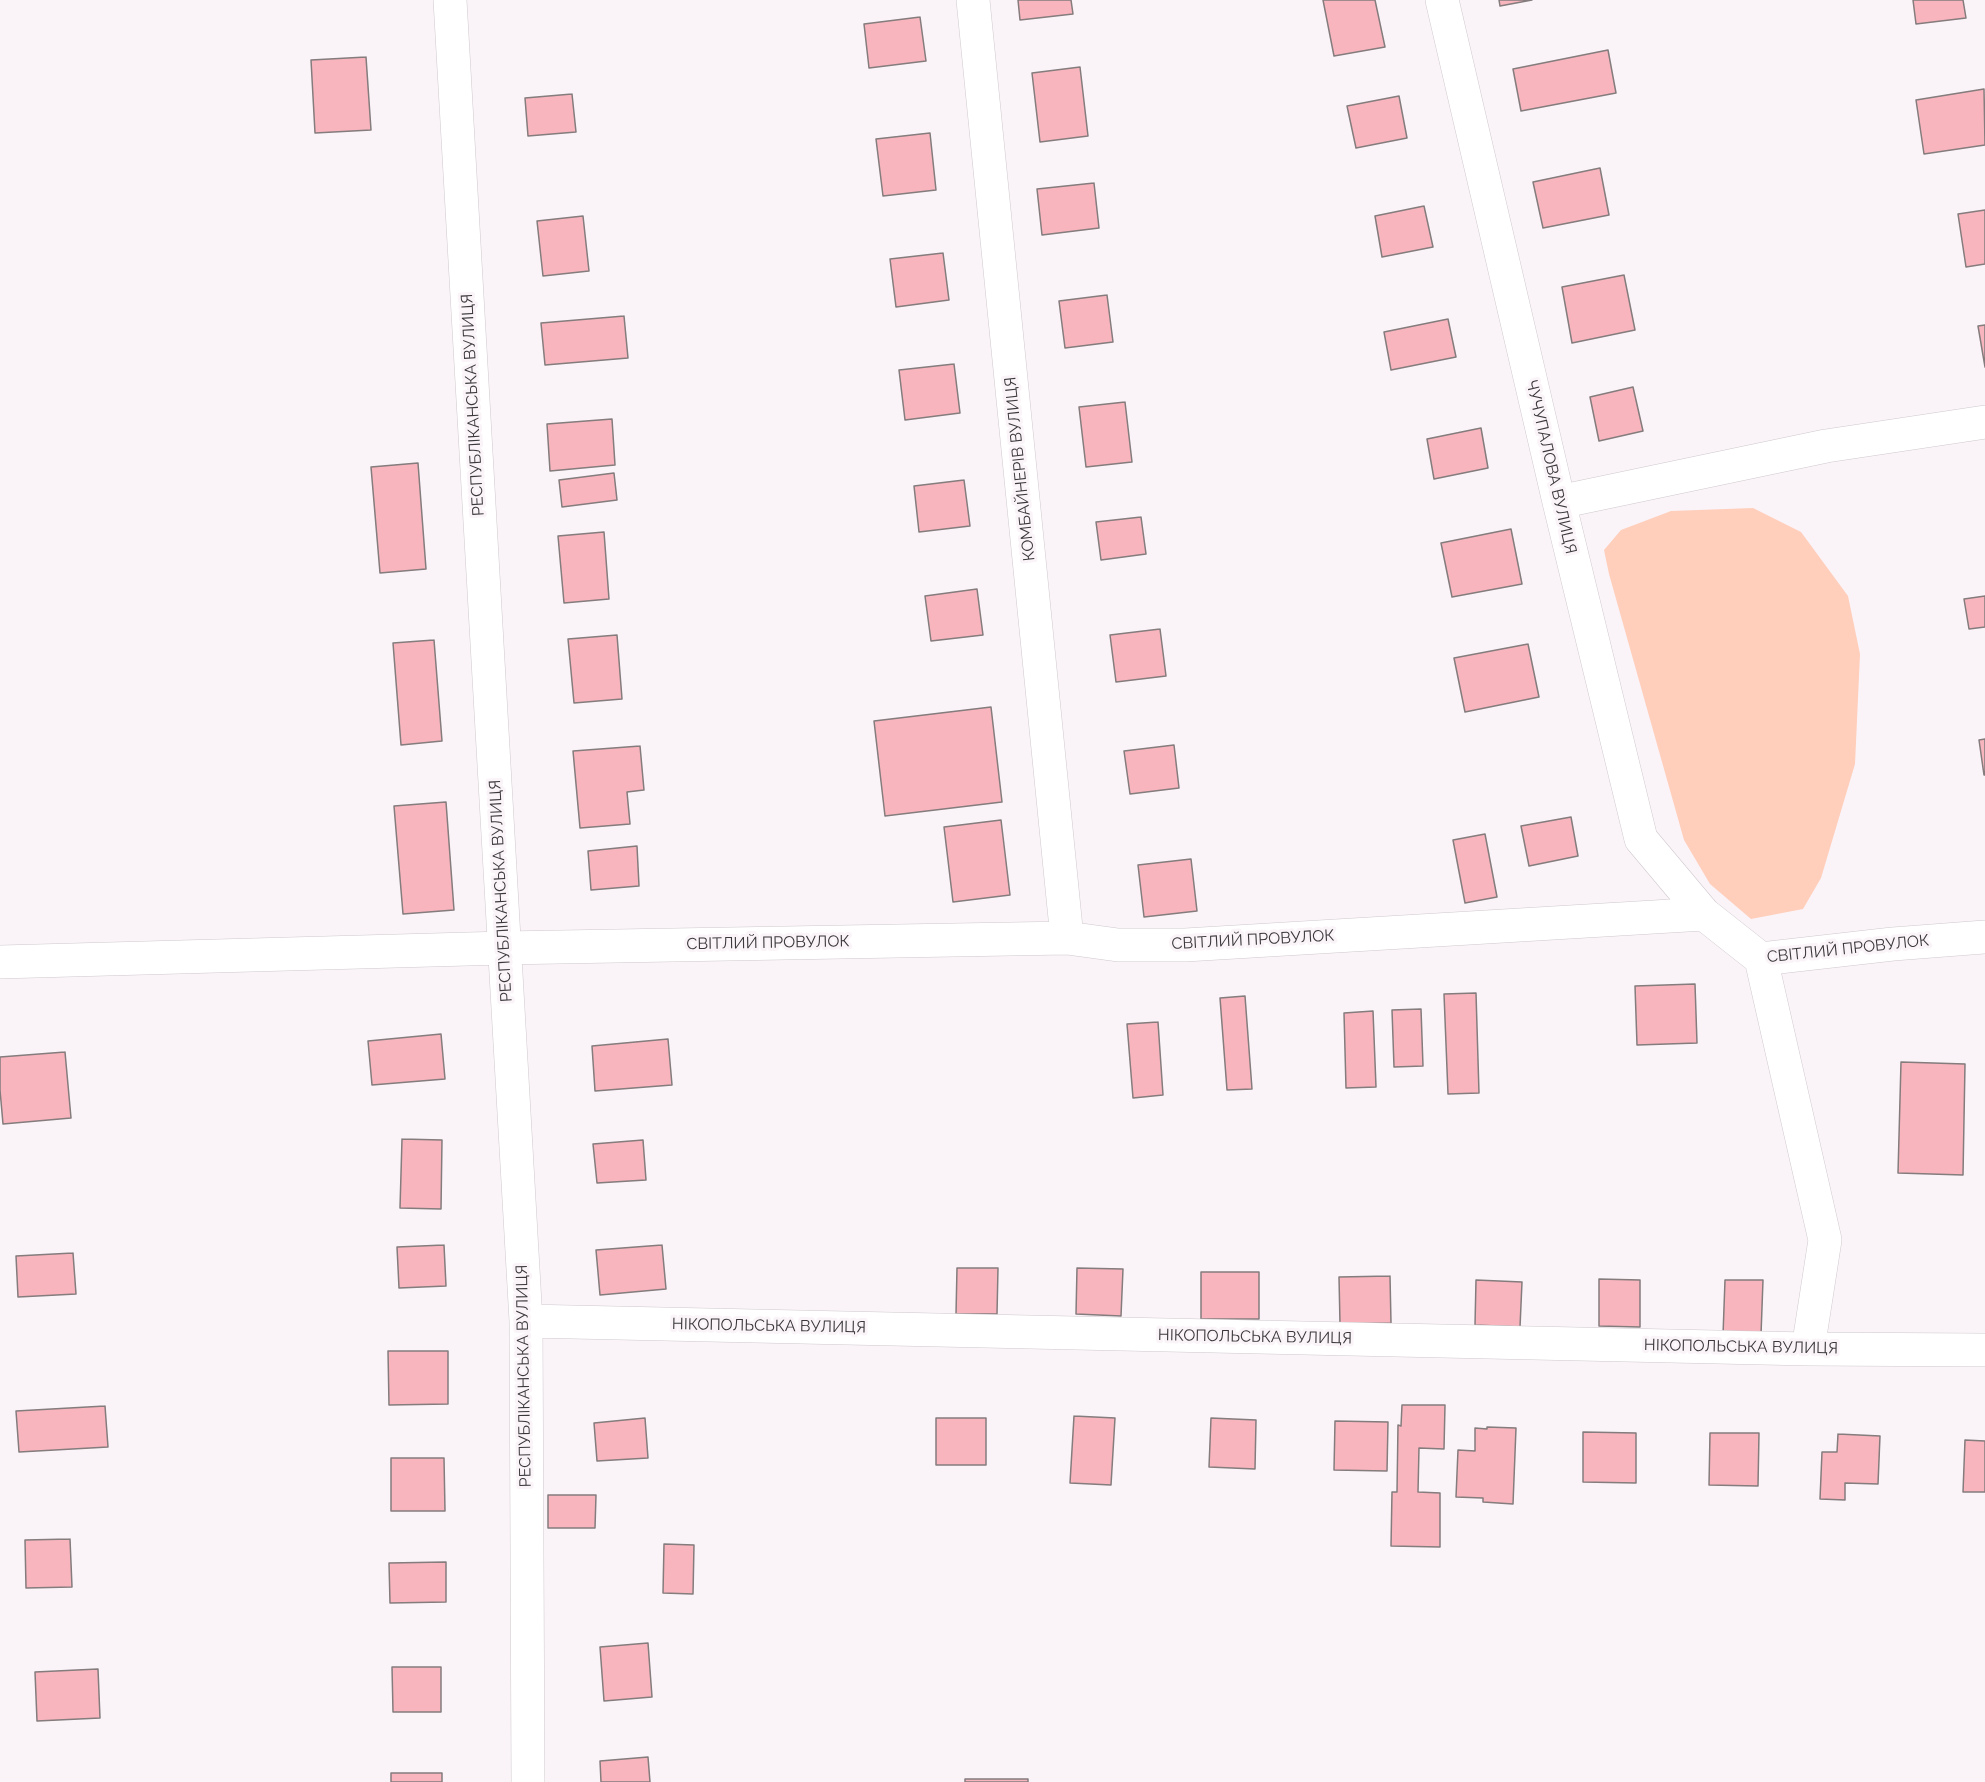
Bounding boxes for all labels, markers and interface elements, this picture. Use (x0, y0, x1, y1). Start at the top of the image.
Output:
street label: РЕСПУБЛІКАНСЬКА ВУЛИЦЯ (458, 293, 488, 517)
street label: КОМБАЙНЕРІВ ВУЛИЦЯ (1001, 376, 1039, 562)
street label: ЧУЧУПАЛОВА ВУЛИЦЯ (1522, 378, 1580, 556)
street label: РЕСПУБЛІКАНСЬКА ВУЛИЦЯ (486, 779, 516, 1003)
street label: СВІТЛИЙ ПРОВУЛОК (1171, 926, 1335, 954)
street label: СВІТЛИЙ ПРОВУЛОК (1766, 931, 1930, 967)
street label: СВІТЛИЙ ПРОВУЛОК (686, 932, 850, 954)
street label: РЕСПУБЛІКАНСЬКА ВУЛИЦЯ (512, 1265, 536, 1487)
street label: НІКОПОЛЬСЬКА ВУЛИЦЯ (672, 1315, 866, 1337)
street label: НІКОПОЛЬСЬКА ВУЛИЦЯ (1158, 1326, 1352, 1348)
street label: НІКОПОЛЬСЬКА ВУЛИЦЯ (1644, 1336, 1838, 1358)

